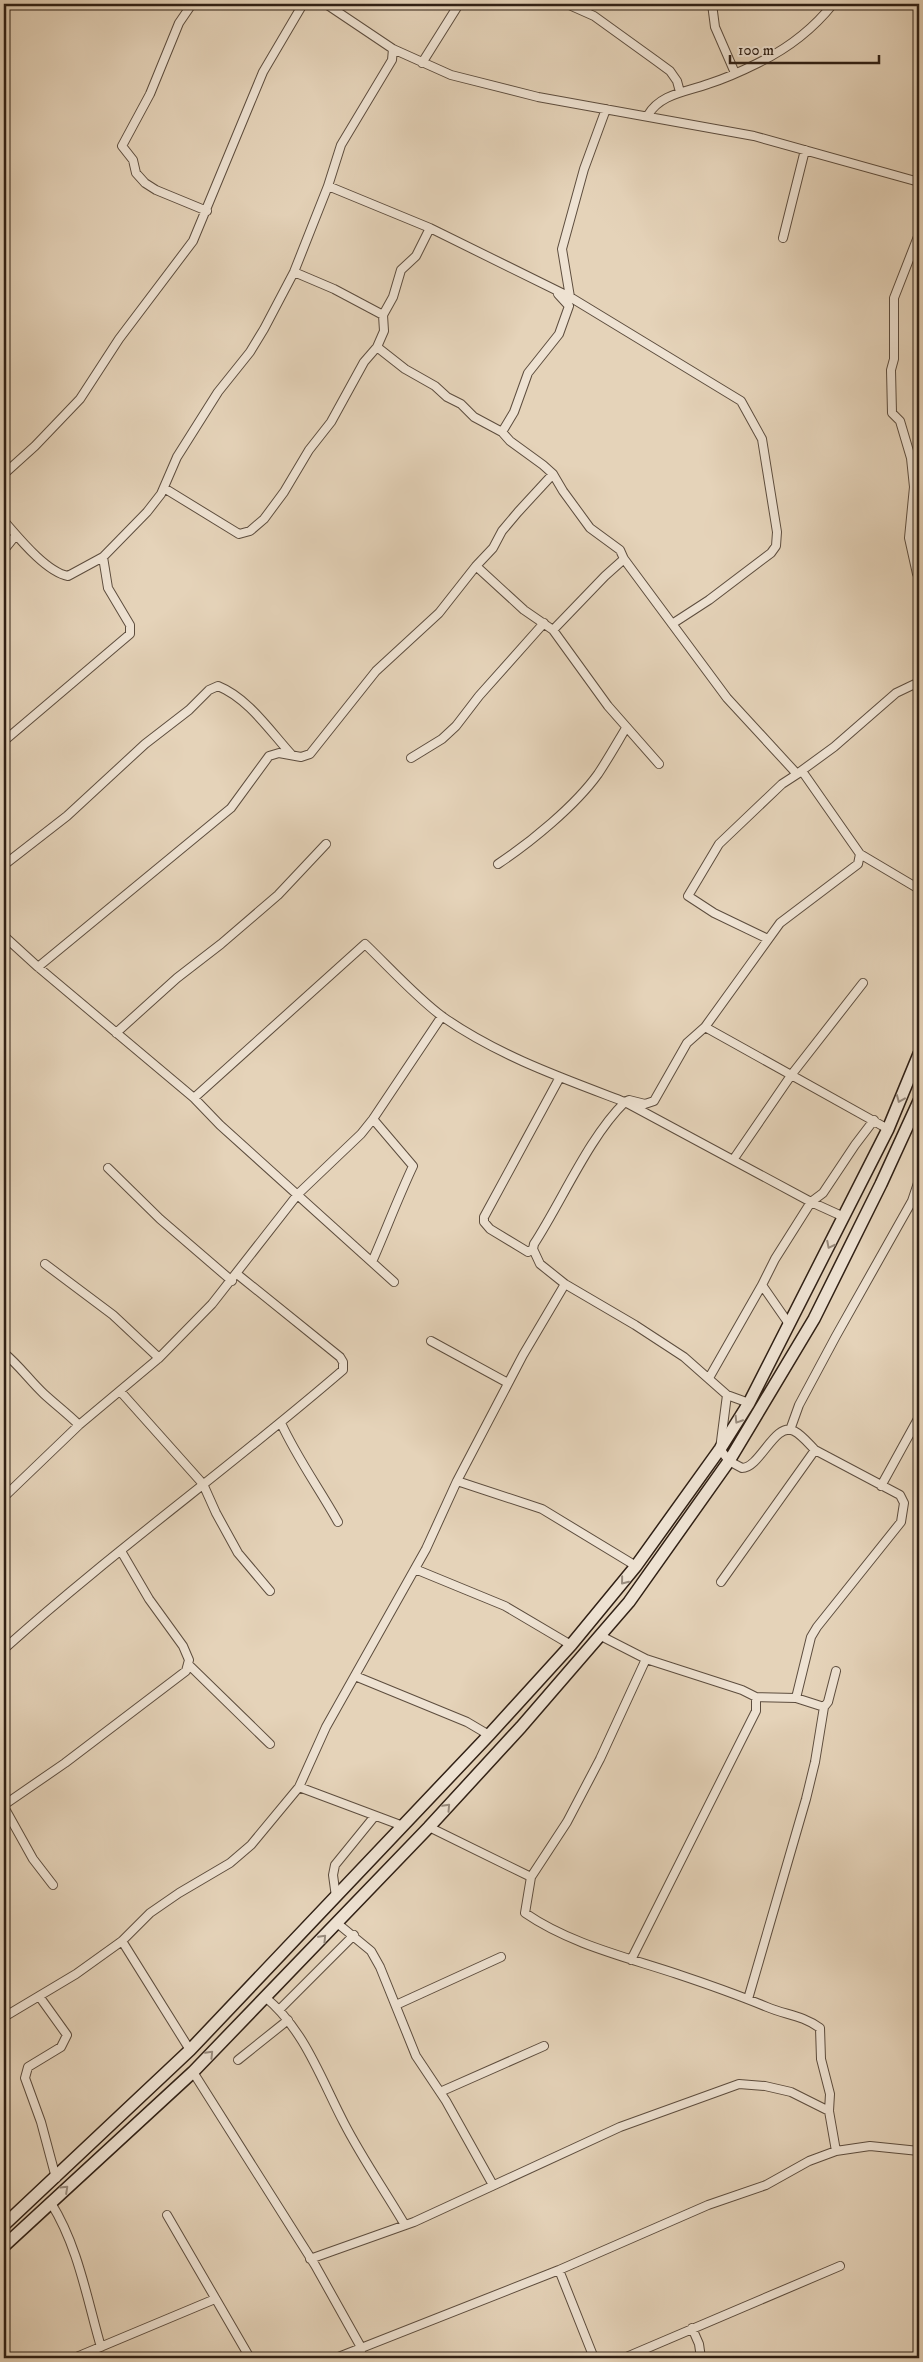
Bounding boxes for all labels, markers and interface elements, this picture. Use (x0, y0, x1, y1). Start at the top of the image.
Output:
scale bar (730, 32, 879, 64)
text: 100 m (738, 41, 774, 60)
one-way arrow (896, 1094, 907, 1103)
one-way arrow (826, 1240, 836, 1249)
one-way arrow (735, 1414, 745, 1423)
one-way arrow (620, 1575, 629, 1584)
one-way arrow (441, 1804, 450, 1813)
one-way arrow (317, 1934, 326, 1943)
one-way arrow (204, 2051, 213, 2060)
one-way arrow (60, 2186, 69, 2195)

